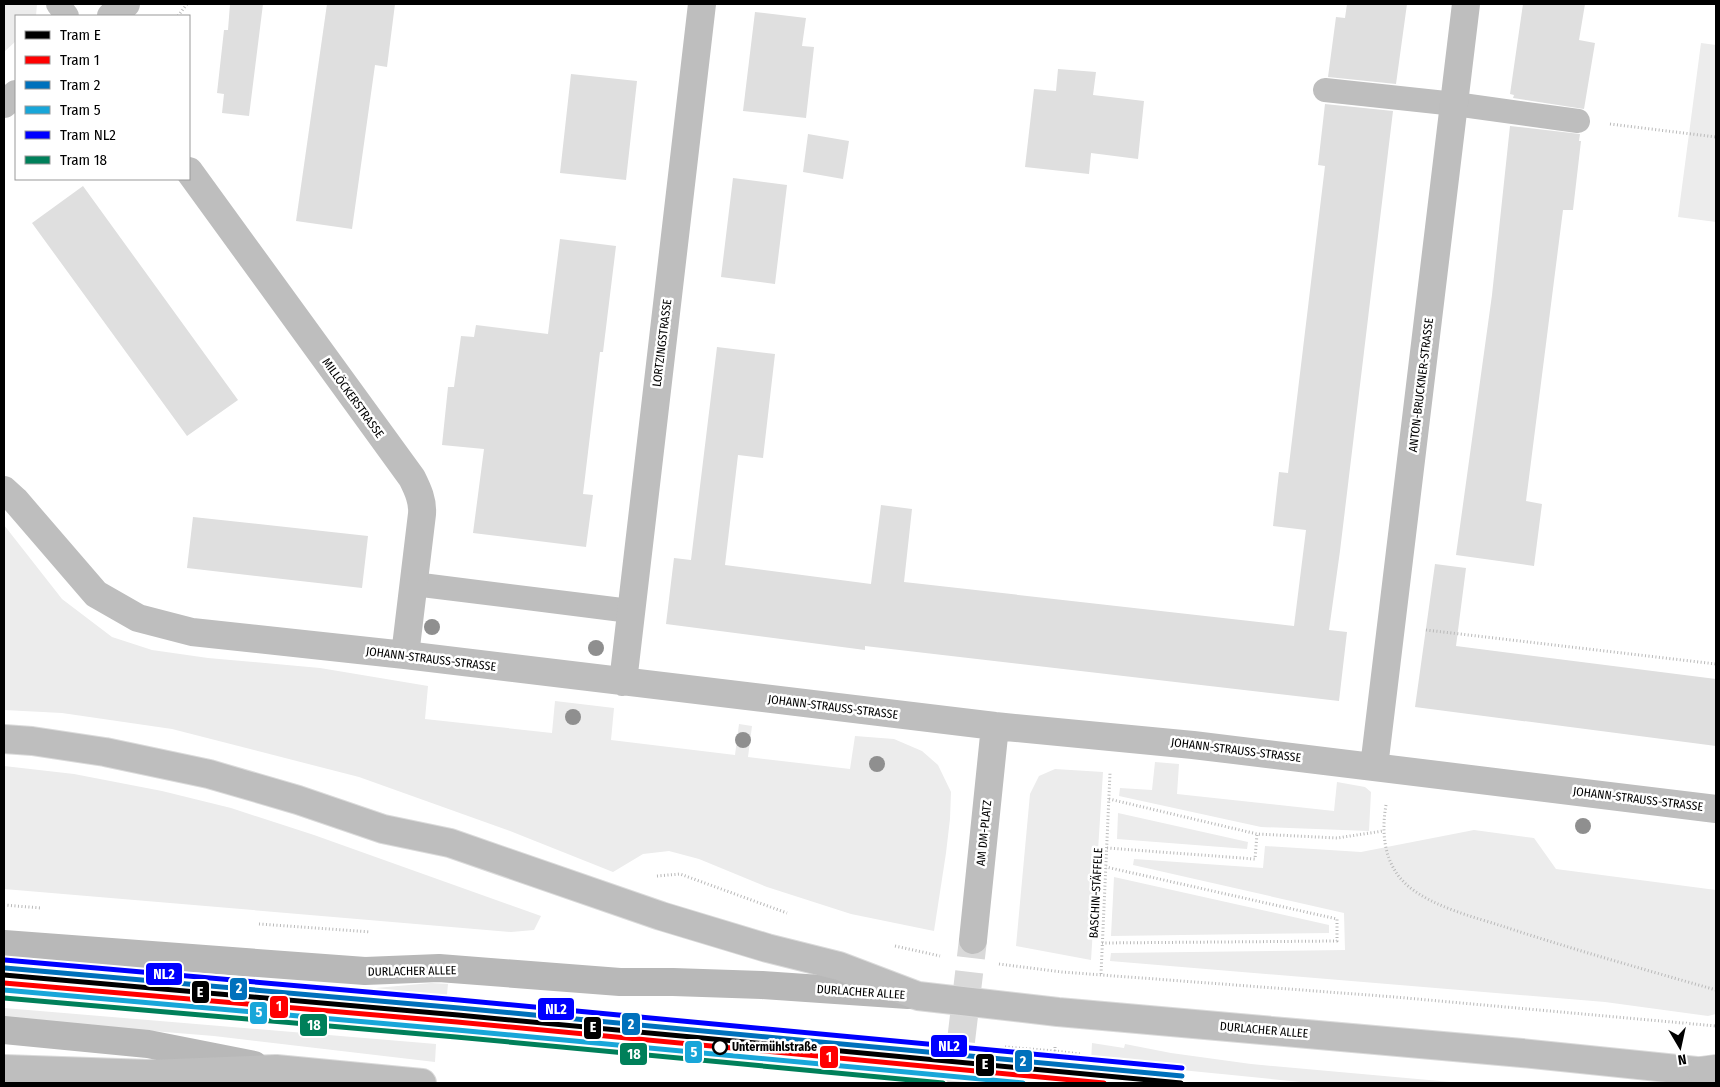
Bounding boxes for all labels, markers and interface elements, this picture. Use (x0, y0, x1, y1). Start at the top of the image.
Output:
legend (15, 15, 190, 180)
text: Tram E (60, 26, 101, 44)
text: Tram 1 (60, 51, 100, 69)
text: Tram 2 (60, 76, 101, 94)
text: Tram 5 (60, 101, 101, 119)
text: Tram NL2 (60, 126, 116, 144)
text: Tram 18 (60, 151, 107, 169)
street label: LORTZINGSTRASSE (650, 298, 674, 388)
street label: ANTON-BRUCKNER-STRASSE (1406, 317, 1436, 453)
street label: MILLÖCKERSTRASSE (319, 354, 389, 441)
street label: JOHANN-STRAUSS-STRASSE (365, 644, 497, 674)
street label: JOHANN-STRAUSS-STRASSE (767, 692, 899, 722)
street label: JOHANN-STRAUSS-STRASSE (1170, 735, 1302, 765)
street label: JOHANN-STRAUSS-STRASSE (1572, 784, 1704, 814)
street label: AM DM-PLATZ (974, 799, 994, 866)
street label: BASCHIN-STÄFFELE (1086, 847, 1105, 939)
line badge: NL2 (145, 962, 183, 986)
street label: DURLACHER ALLEE (368, 963, 457, 979)
text: NL2 (153, 966, 175, 983)
line badge: 2 (229, 977, 248, 1001)
line badge: E (191, 980, 210, 1004)
text: 2 (235, 980, 243, 997)
street label: DURLACHER ALLEE (816, 982, 906, 1002)
text: E (197, 984, 204, 1001)
line badge: 1 (269, 995, 289, 1019)
line badge: NL2 (537, 997, 575, 1021)
text: 1 (276, 998, 282, 1015)
line badge: 5 (249, 1001, 268, 1025)
text: NL2 (545, 1001, 567, 1018)
text: 5 (256, 1004, 263, 1021)
line badge: 2 (621, 1012, 641, 1036)
line badge: 18 (299, 1013, 328, 1037)
line badge: E (583, 1016, 602, 1040)
text: 2 (627, 1016, 635, 1033)
text: 18 (307, 1017, 321, 1034)
text: E (590, 1019, 597, 1036)
street label: DURLACHER ALLEE (1219, 1019, 1309, 1041)
north arrow (1655, 1022, 1705, 1072)
line badge: NL2 (930, 1034, 968, 1058)
text: NL2 (938, 1038, 960, 1055)
marker: Untermühlstraße (712, 1039, 728, 1055)
line badge: 5 (684, 1040, 703, 1064)
place label: Untermühlstraße (732, 1040, 817, 1054)
line badge: 18 (619, 1042, 648, 1066)
text: 5 (691, 1044, 698, 1061)
line badge: 1 (819, 1045, 839, 1069)
text: 18 (627, 1046, 641, 1063)
text: 1 (826, 1049, 832, 1066)
line badge: 2 (1014, 1049, 1033, 1073)
text: N (1676, 1050, 1687, 1068)
line badge: E (975, 1053, 995, 1077)
text: 2 (1019, 1053, 1027, 1070)
text: E (982, 1056, 989, 1073)

